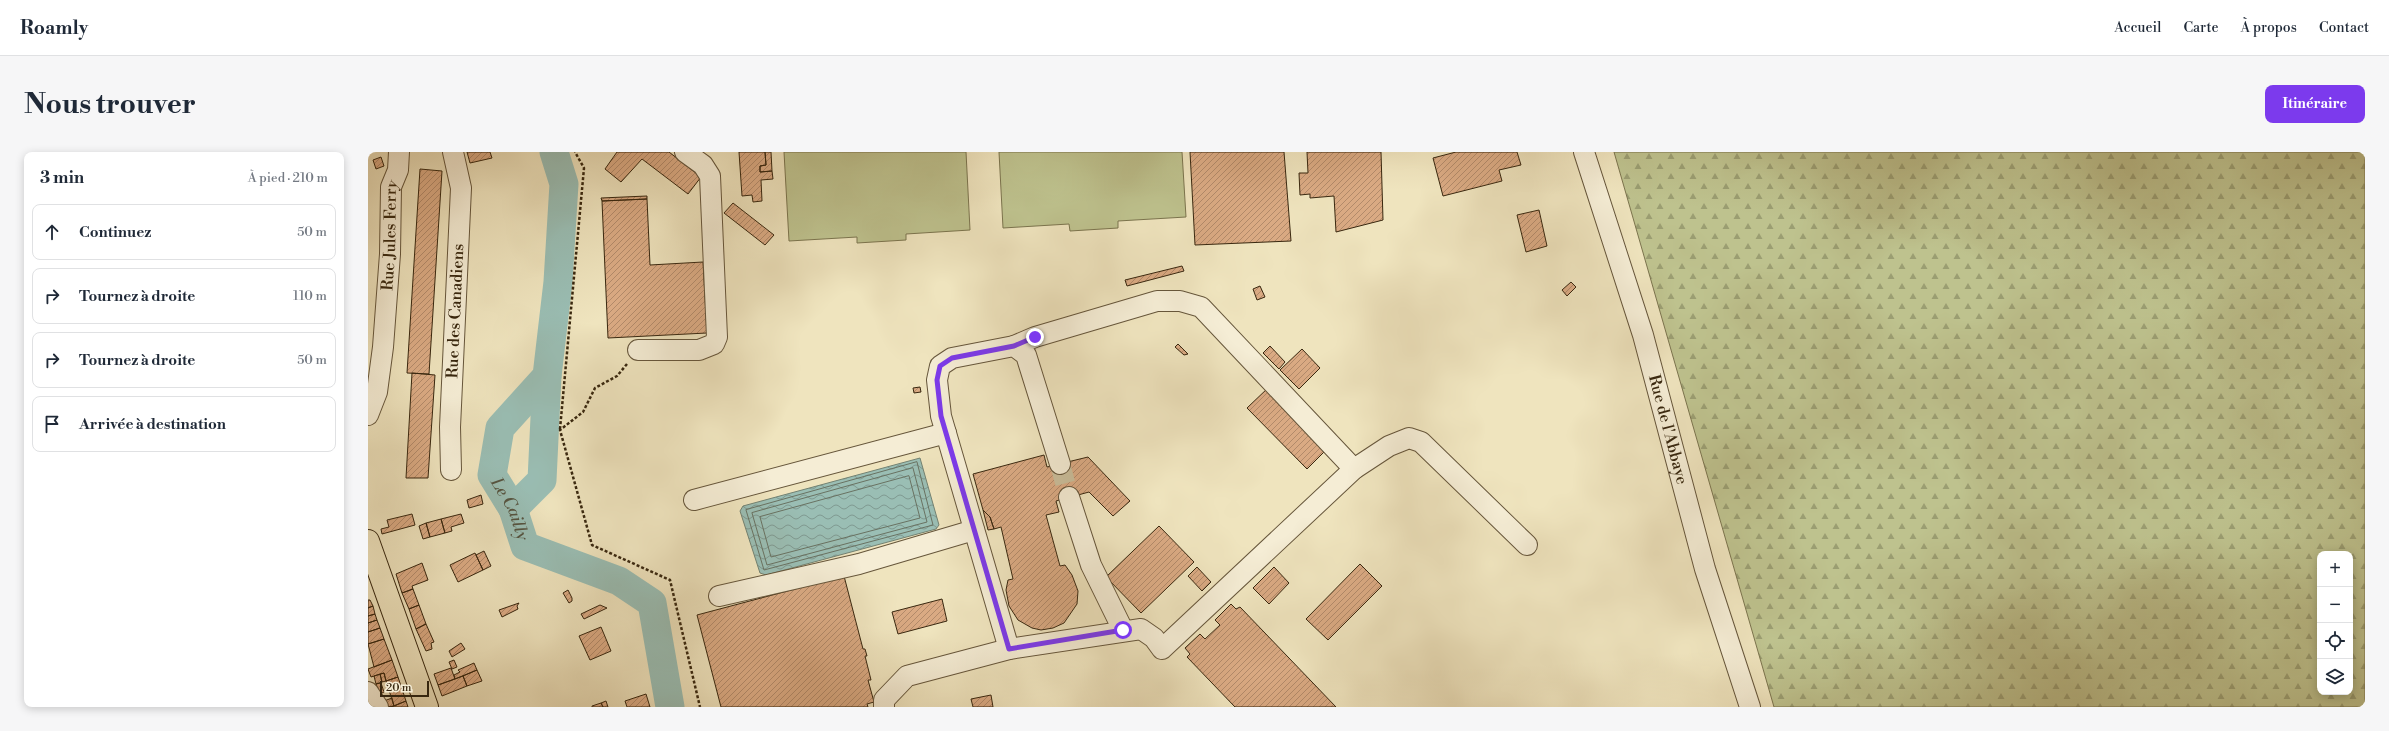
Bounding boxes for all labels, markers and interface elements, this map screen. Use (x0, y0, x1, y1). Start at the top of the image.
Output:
text: Roamly (20, 16, 88, 40)
text: Accueil (2114, 19, 2161, 37)
text: Carte (2183, 19, 2218, 37)
text: À propos (2240, 19, 2297, 37)
text: Contact (2319, 19, 2369, 37)
button: Itinéraire (2265, 85, 2365, 123)
text: Nous trouver (24, 87, 196, 122)
text: 3 min (40, 167, 84, 189)
text: À pied · 210 m (248, 170, 328, 186)
street label: Rue Jules Ferry (377, 176, 403, 291)
icon: ahead (41, 221, 63, 243)
text: Continuez (79, 223, 151, 242)
text: 50 m (297, 224, 327, 240)
street label: Rue des Canadiens (442, 243, 468, 379)
icon: right (41, 285, 63, 307)
text: Tournez à droite (79, 287, 195, 306)
text: 110 m (293, 288, 327, 304)
route end (1026, 328, 1044, 346)
icon: right (41, 349, 63, 371)
text: Tournez à droite (79, 351, 195, 370)
text: 50 m (297, 352, 327, 368)
street label: Rue de l'Abbaye (1644, 372, 1692, 487)
icon: arrive (41, 413, 63, 435)
text: Arrivée à destination (79, 415, 226, 434)
water label: Le Cailly (485, 473, 534, 544)
map controls (2317, 551, 2353, 695)
button: + (2317, 551, 2353, 587)
button: − (2317, 587, 2353, 623)
route start (1114, 621, 1132, 639)
button: locate (2317, 623, 2353, 659)
button: layers (2317, 659, 2353, 695)
scale bar (380, 679, 429, 698)
text: 20 m (386, 681, 411, 695)

